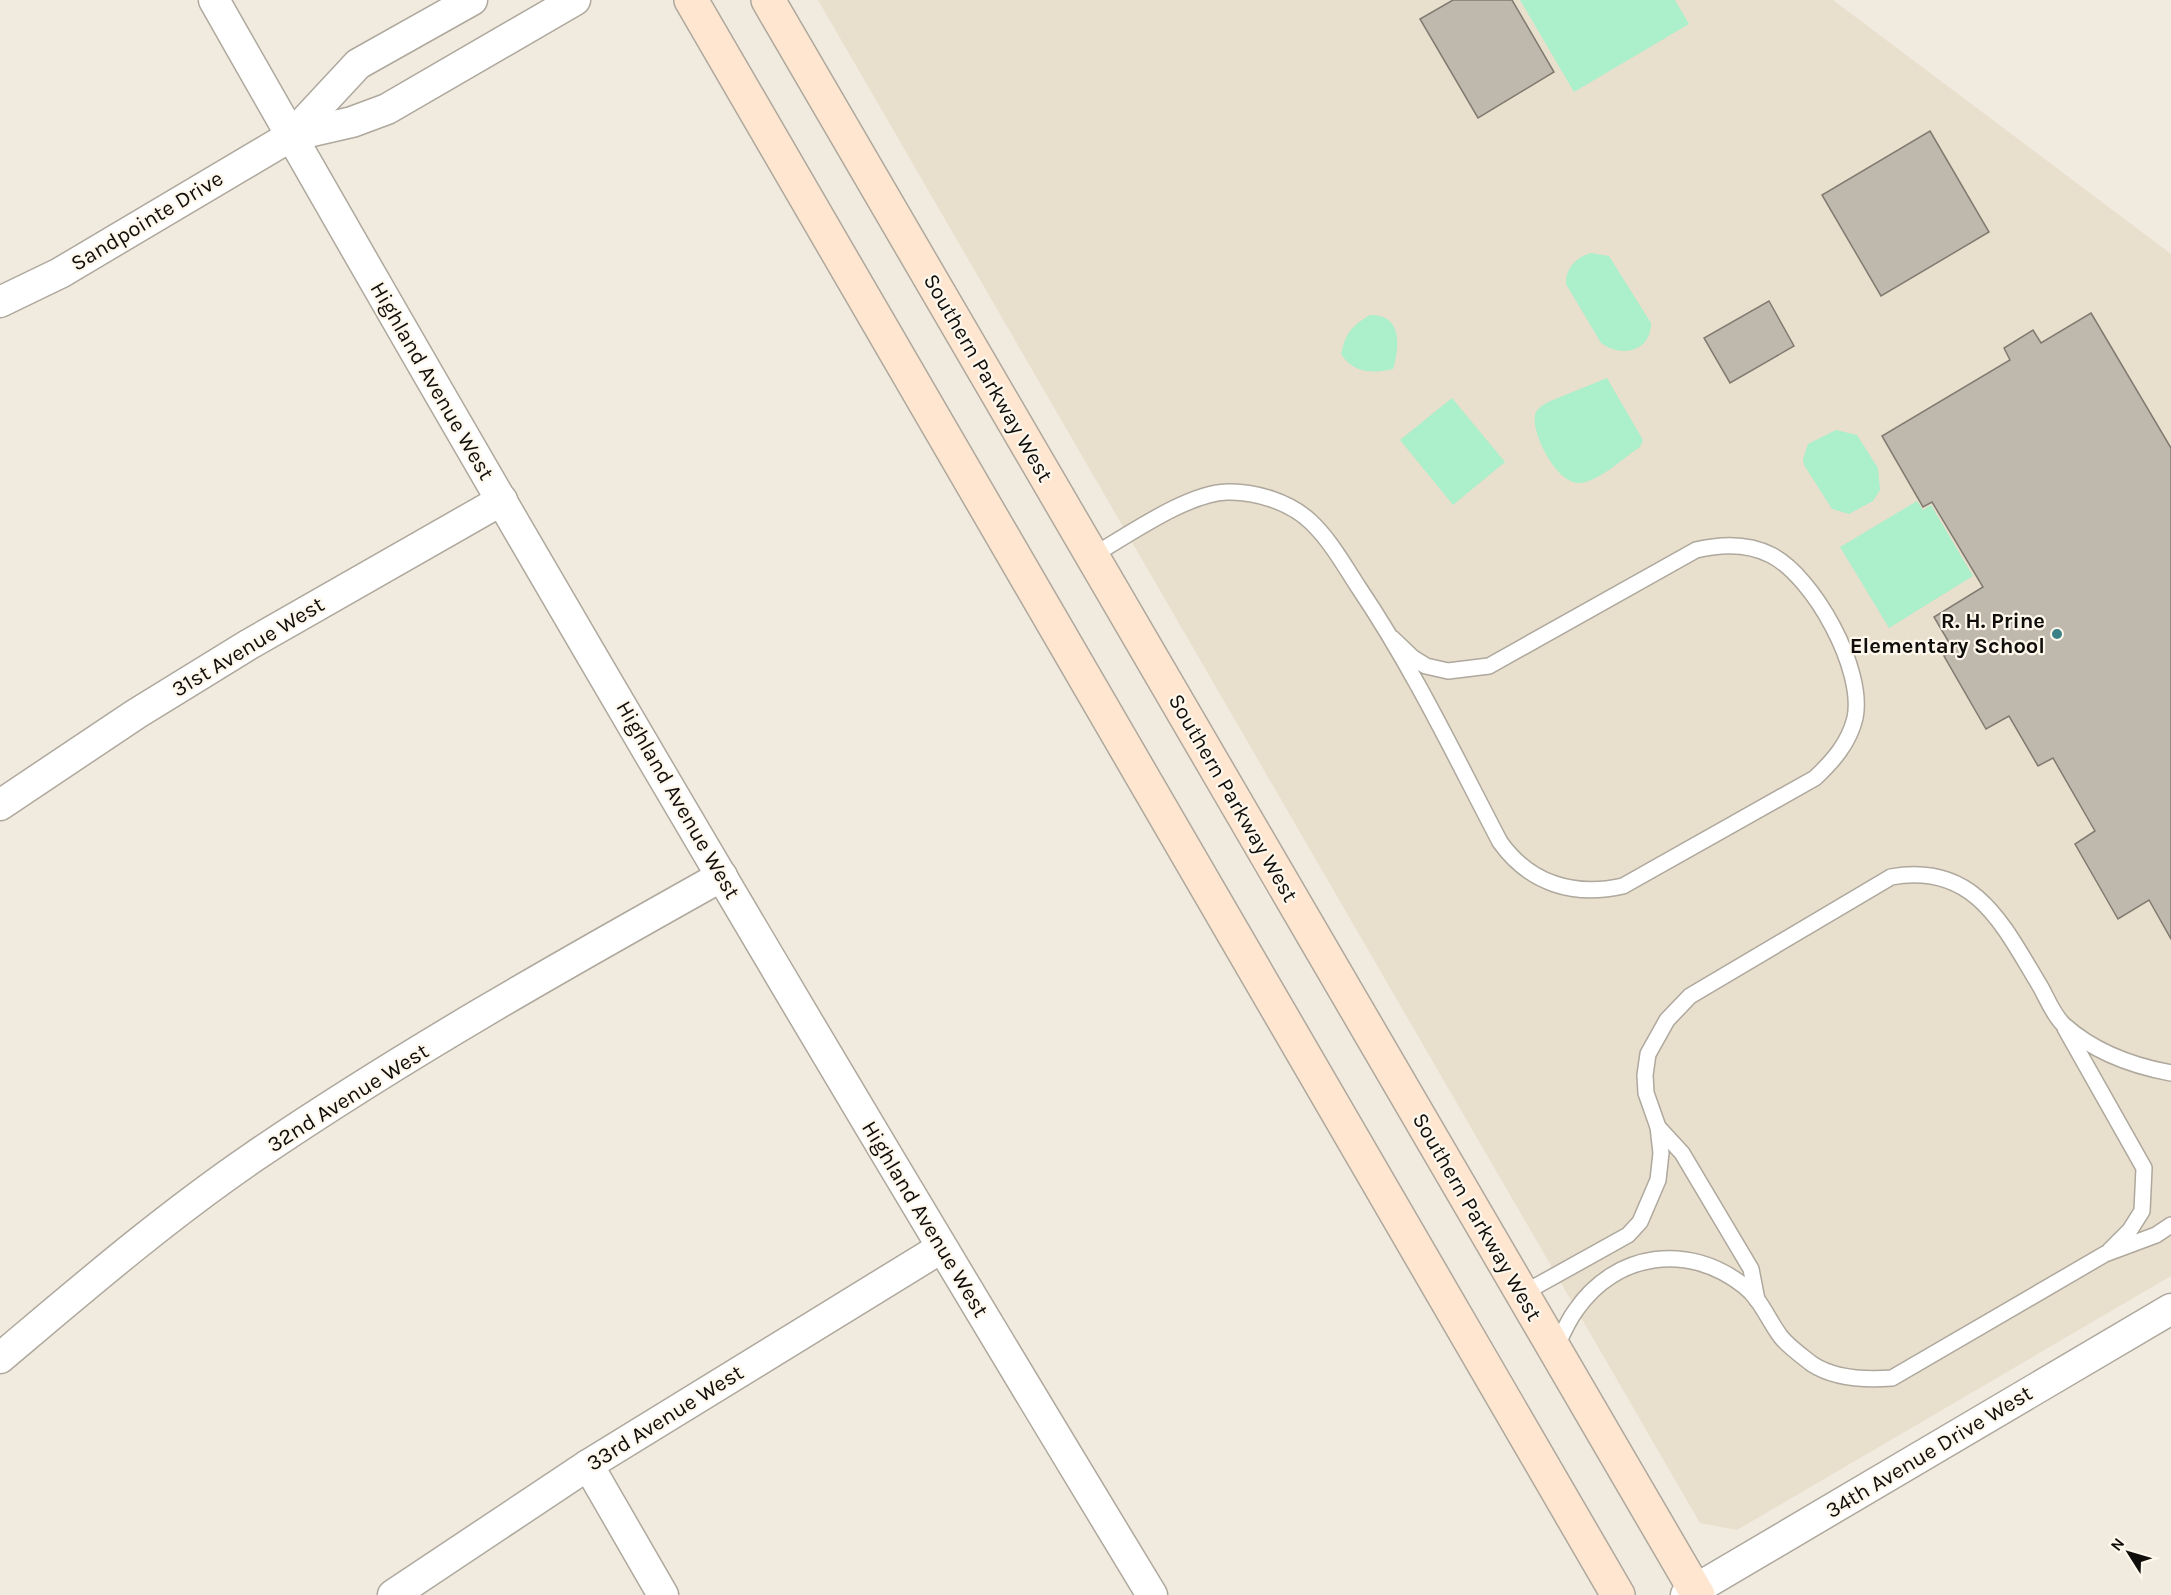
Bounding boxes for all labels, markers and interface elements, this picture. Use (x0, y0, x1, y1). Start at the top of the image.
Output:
street label: Sandpointe Drive (66, 165, 228, 277)
street label: Southern Parkway West (918, 269, 1058, 487)
street label: Highland Avenue West (365, 277, 499, 485)
street label: 31st Avenue West (167, 591, 329, 703)
place label: R. H. Prine Elementary School (1850, 608, 2045, 659)
marker: R. H. Prine Elementary School (2050, 627, 2064, 641)
street label: Southern Parkway West (1163, 689, 1303, 907)
street label: Highland Avenue West (611, 696, 745, 904)
street label: 32nd Avenue West (263, 1038, 433, 1158)
street label: Southern Parkway West (1407, 1108, 1547, 1326)
street label: Highland Avenue West (856, 1116, 994, 1322)
street label: 33rd Avenue West (582, 1359, 748, 1477)
street label: 34th Avenue Drive West (1821, 1380, 2037, 1524)
north arrow (2099, 1523, 2159, 1583)
text: N (2106, 1534, 2128, 1555)

